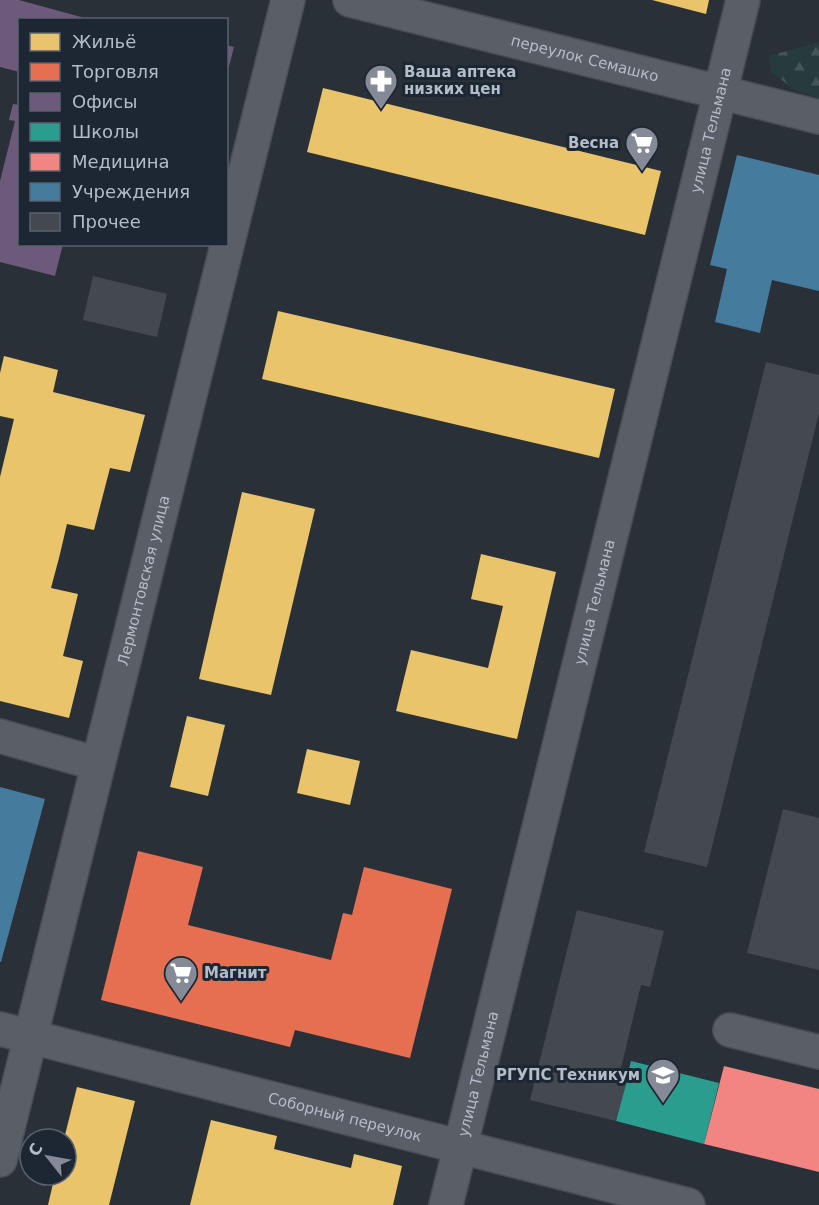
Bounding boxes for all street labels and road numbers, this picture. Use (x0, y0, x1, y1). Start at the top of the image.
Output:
street label: переулок Семашко (509, 32, 661, 86)
street label: улица Тельмана (687, 65, 735, 195)
street label: Лермонтовская улица (114, 493, 174, 668)
street label: улица Тельмана (570, 537, 619, 667)
street label: улица Тельмана (454, 1009, 502, 1139)
street label: Соборный переулок (266, 1089, 424, 1146)

